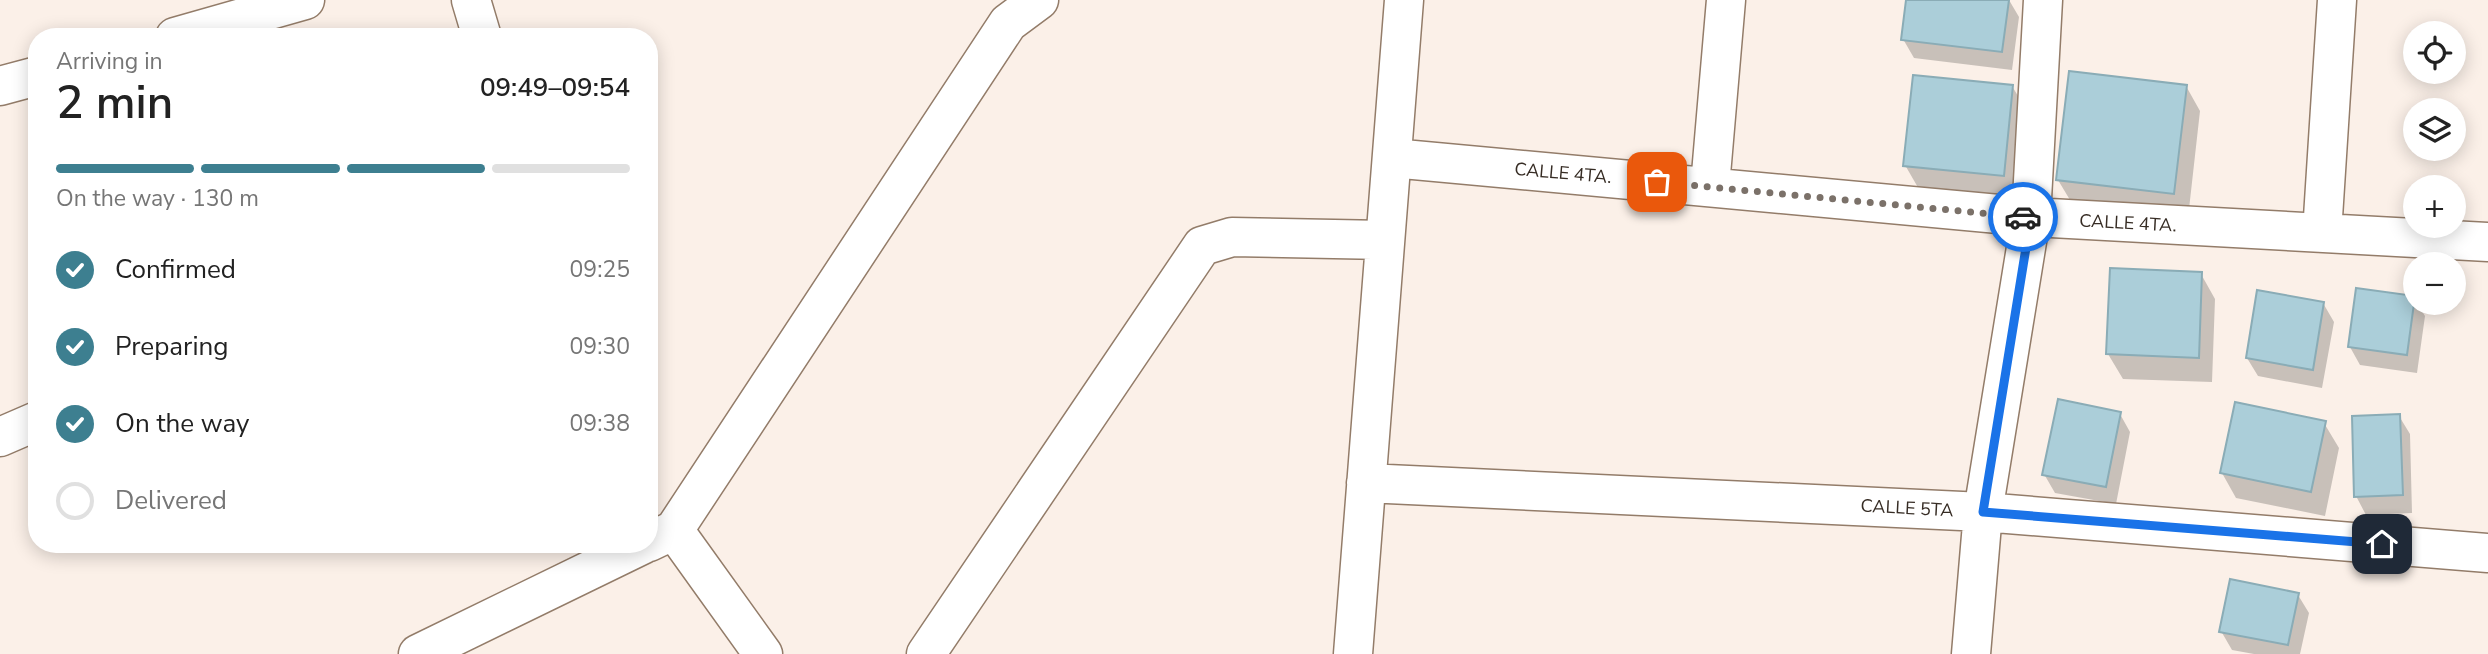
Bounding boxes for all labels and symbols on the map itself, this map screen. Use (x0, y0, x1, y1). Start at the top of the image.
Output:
pin (1627, 152, 1687, 212)
street label: CALLE 4TA. (1513, 157, 1613, 189)
courier (1988, 182, 2058, 252)
street label: CALLE 4TA. (2079, 208, 2177, 238)
street label: CALLE 5TA (1860, 494, 1954, 522)
pin (2352, 514, 2412, 574)

